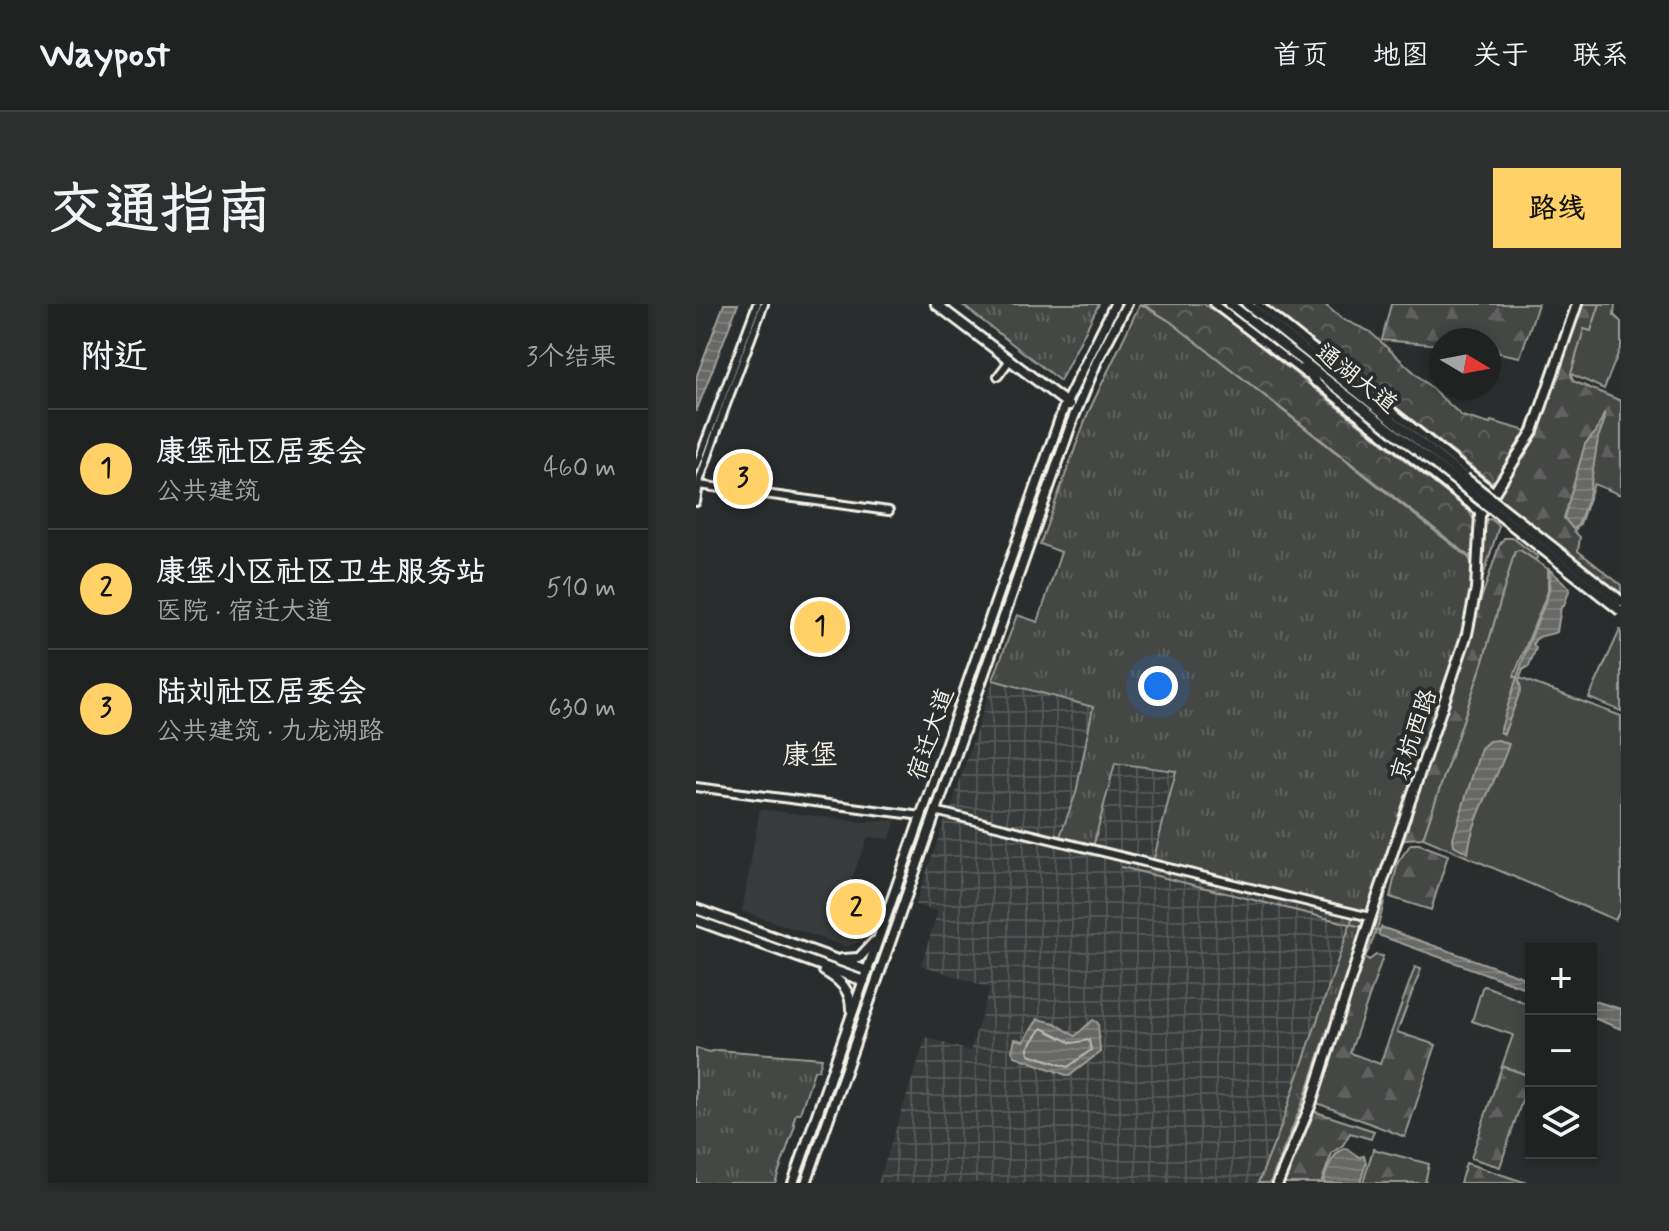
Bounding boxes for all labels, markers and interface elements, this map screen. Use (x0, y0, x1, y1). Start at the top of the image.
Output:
text: Waypost (40, 31, 170, 80)
text: 首页 (1273, 38, 1329, 75)
text: 地图 (1373, 38, 1429, 75)
text: 关于 (1473, 38, 1529, 75)
text: 联系 (1573, 38, 1629, 75)
button: 路线 (1493, 168, 1621, 248)
text: 交通指南 (48, 175, 272, 248)
north arrow (1429, 328, 1501, 400)
text: 附近 (80, 335, 148, 380)
street label: 通湖大道 (1309, 337, 1403, 421)
text: 3个结果 (526, 341, 616, 375)
text: 康堡社区居委会 (156, 433, 366, 472)
pin: 3 (717, 449, 769, 509)
text: 1 (100, 452, 112, 486)
text: 460 m (543, 452, 616, 486)
text: 公共建筑 (156, 475, 260, 509)
text: 康堡小区社区卫生服务站 (156, 553, 486, 592)
text: 2 (100, 572, 112, 606)
text: 510 m (546, 572, 616, 606)
text: 医院 · 宿迁大道 (156, 595, 332, 629)
pin: 1 (794, 597, 846, 657)
your location (1138, 666, 1178, 706)
text: 陆刘社区居委会 (156, 673, 366, 712)
street label: 宿迁大道 (901, 684, 962, 785)
street label: 京杭西路 (1384, 685, 1445, 786)
text: 3 (100, 692, 112, 726)
text: 630 m (548, 692, 616, 726)
text: 公共建筑 · 九龙湖路 (156, 715, 384, 749)
district label: 康堡 (782, 738, 838, 775)
pin: 2 (830, 879, 882, 939)
map controls (1525, 943, 1597, 1159)
button: + (1525, 943, 1597, 1015)
button: − (1525, 1015, 1597, 1087)
button: layers (1525, 1087, 1597, 1159)

